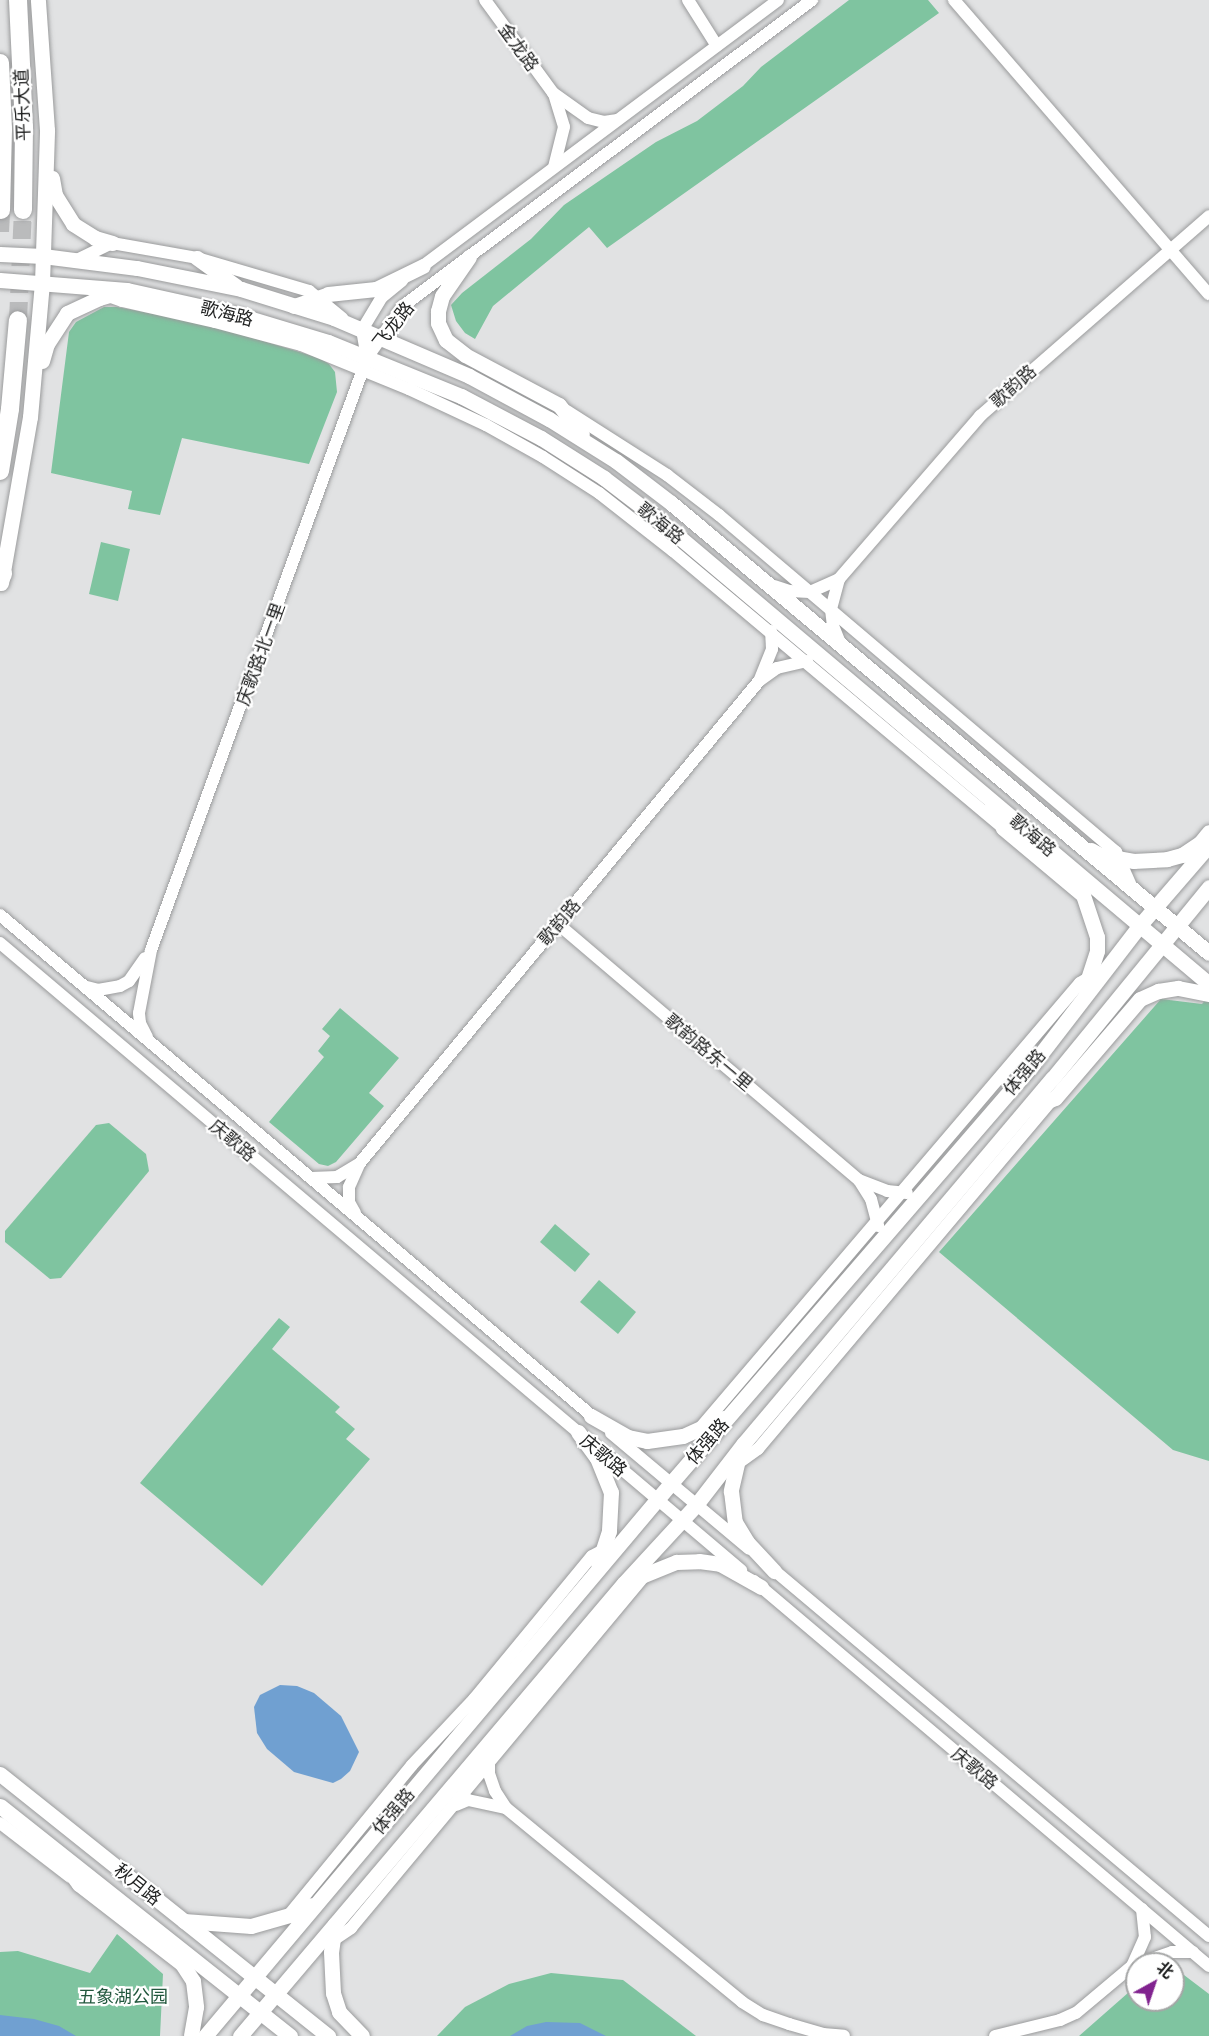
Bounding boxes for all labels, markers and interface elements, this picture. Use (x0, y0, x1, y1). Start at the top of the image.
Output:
street label: 金龙路 (494, 19, 544, 75)
street label: 平乐大道 (10, 69, 34, 141)
street label: 歌海路 (198, 296, 256, 330)
street label: 飞龙路 (368, 297, 418, 353)
street label: 歌韵路 (986, 360, 1040, 412)
street label: 歌海路 (633, 498, 689, 548)
street label: 庆歌路北一里 (231, 600, 289, 708)
street label: 歌海路 (1005, 809, 1061, 861)
street label: 歌韵路 (533, 894, 585, 950)
street label: 歌韵路东一里 (661, 1009, 757, 1095)
street label: 体强路 (998, 1044, 1050, 1100)
street label: 庆歌路 (205, 1114, 261, 1166)
street label: 体强路 (681, 1414, 733, 1468)
street label: 庆歌路 (576, 1429, 632, 1481)
street label: 庆歌路 (947, 1742, 1003, 1794)
street label: 体强路 (367, 1783, 419, 1839)
street label: 秋月路 (110, 1859, 166, 1909)
north arrow (1125, 1952, 1185, 2012)
text: 北 (1153, 1957, 1178, 1982)
park label: 五象湖公园 (78, 1985, 168, 2007)

